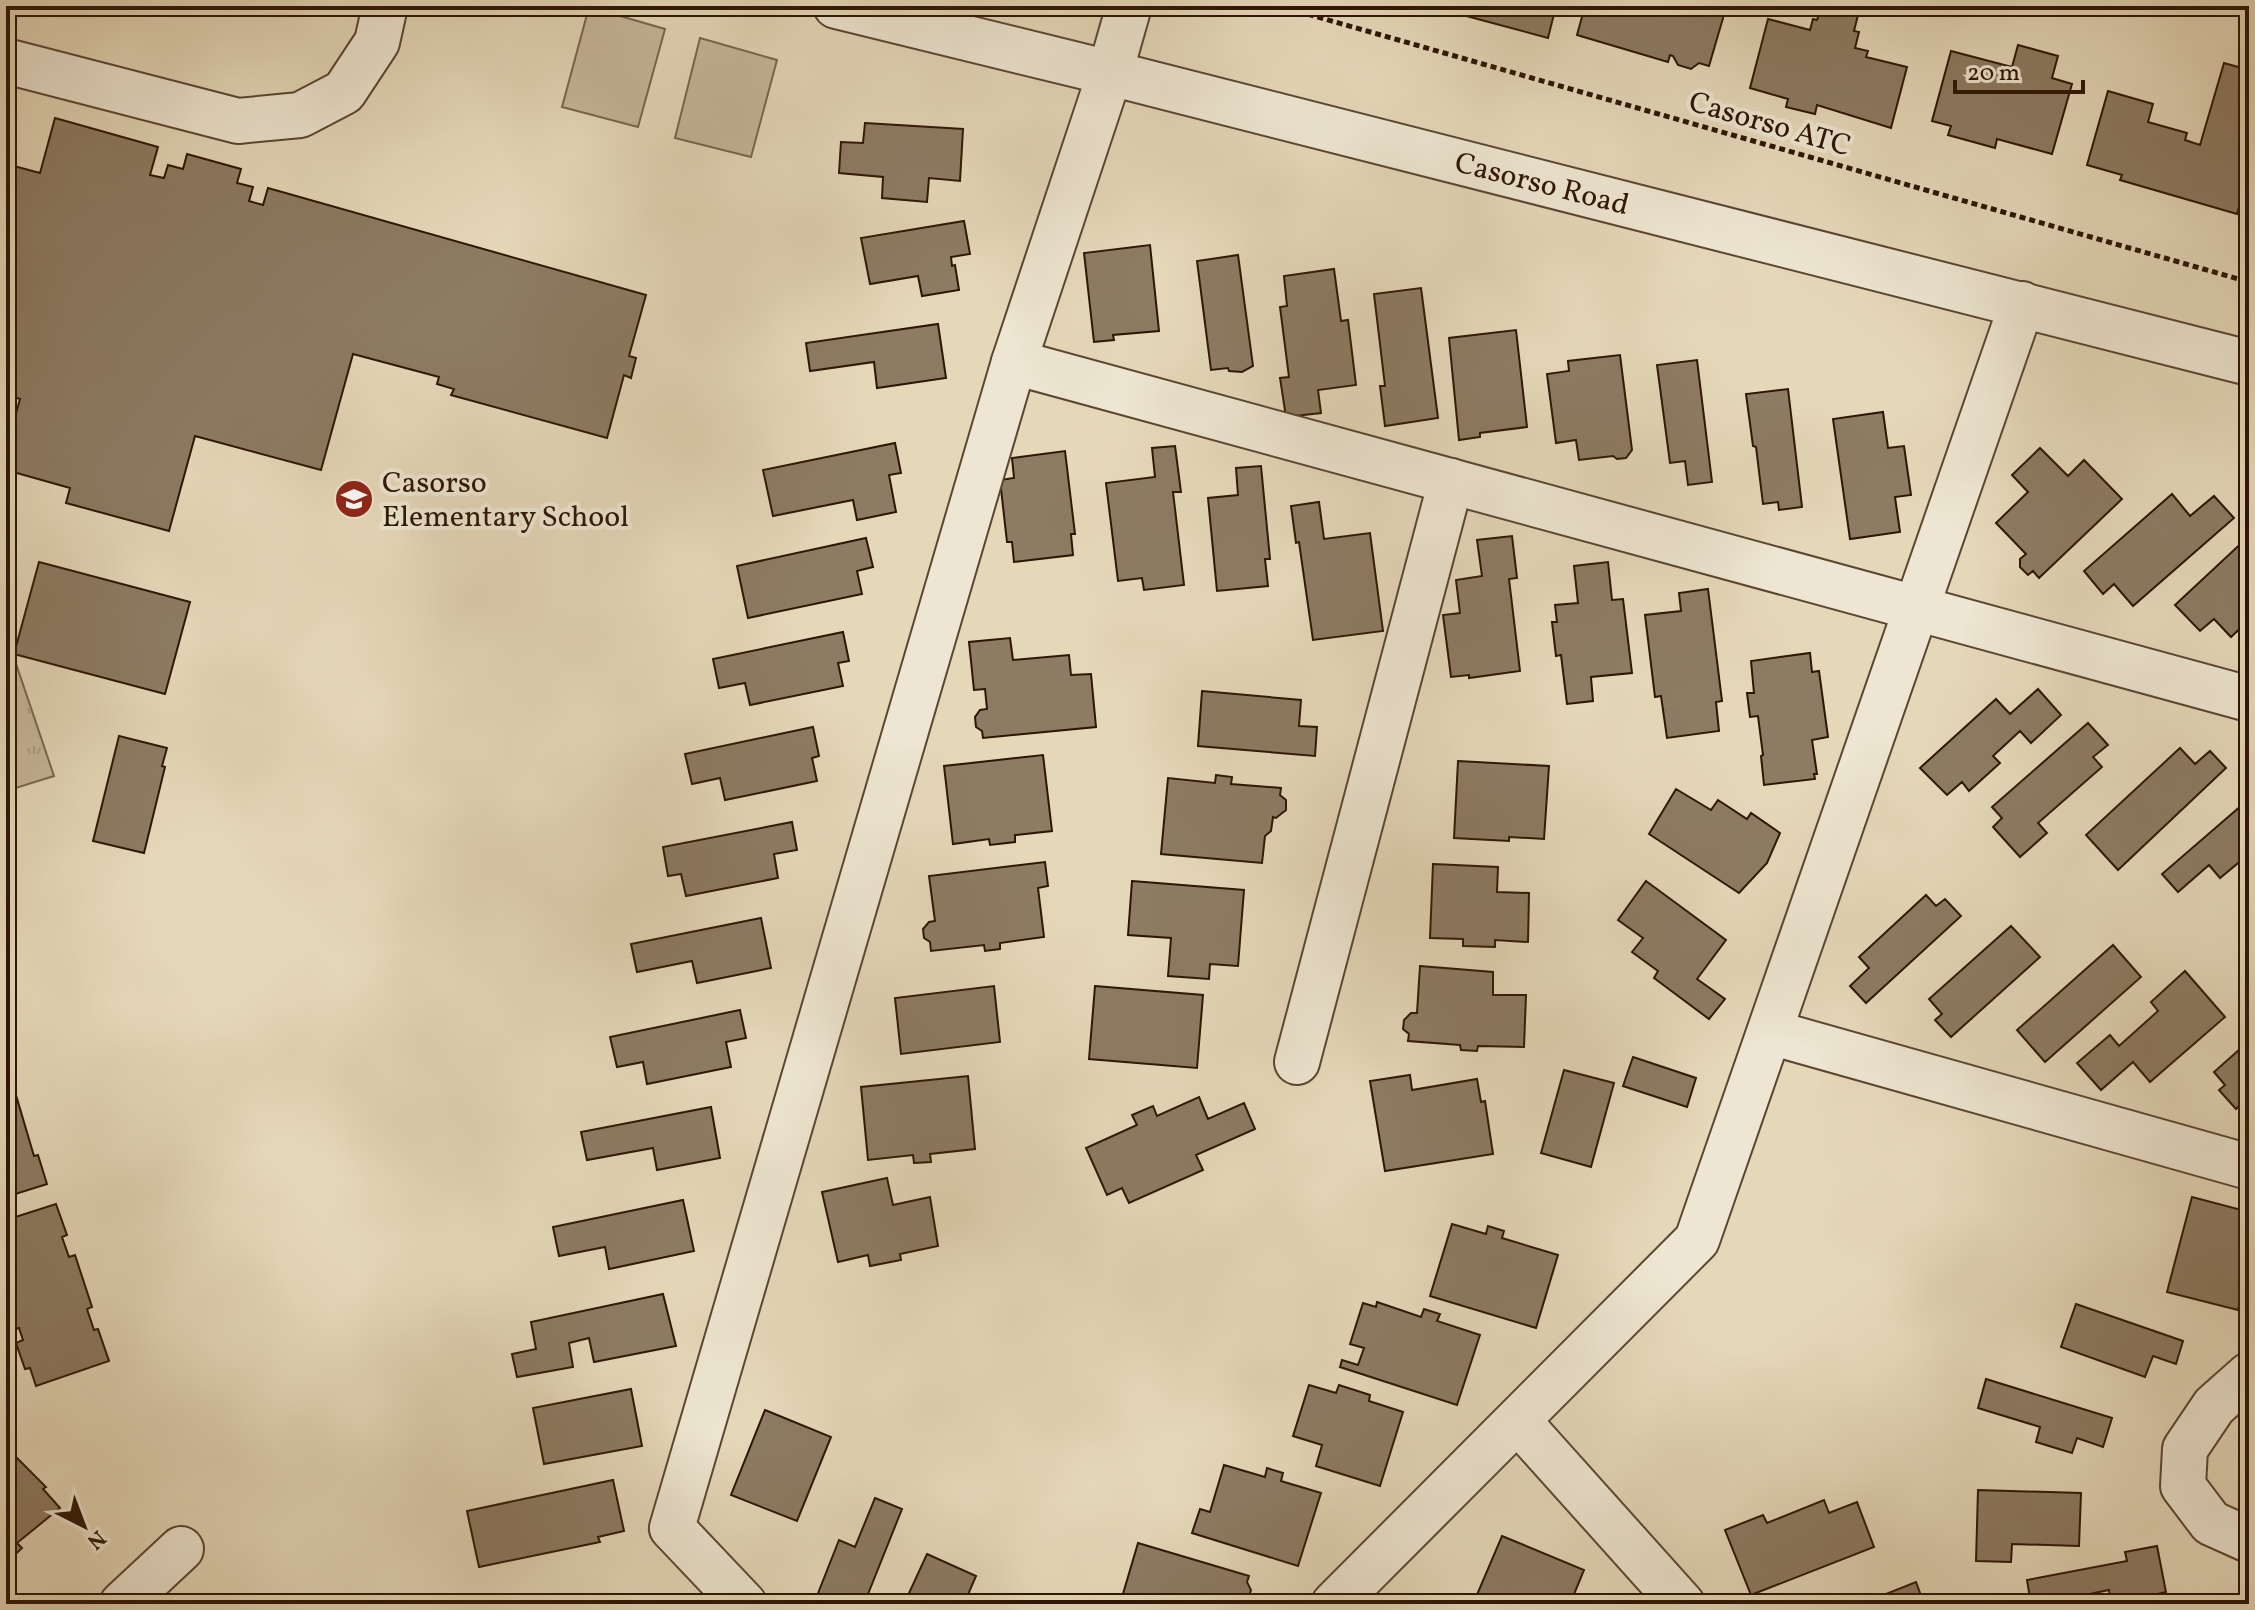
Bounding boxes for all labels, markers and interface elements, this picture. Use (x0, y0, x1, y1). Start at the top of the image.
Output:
scale bar (1955, 44, 2083, 94)
text: 20 m (1967, 57, 2020, 91)
street label: Casorso ATC (1684, 82, 1855, 168)
street label: Casorso Road (1450, 143, 1633, 227)
place label: Casorso Elementary School (382, 463, 629, 539)
school or university icon: Casorso Elementary School (333, 478, 375, 520)
north arrow (44, 1486, 124, 1566)
text: N (79, 1522, 112, 1556)

